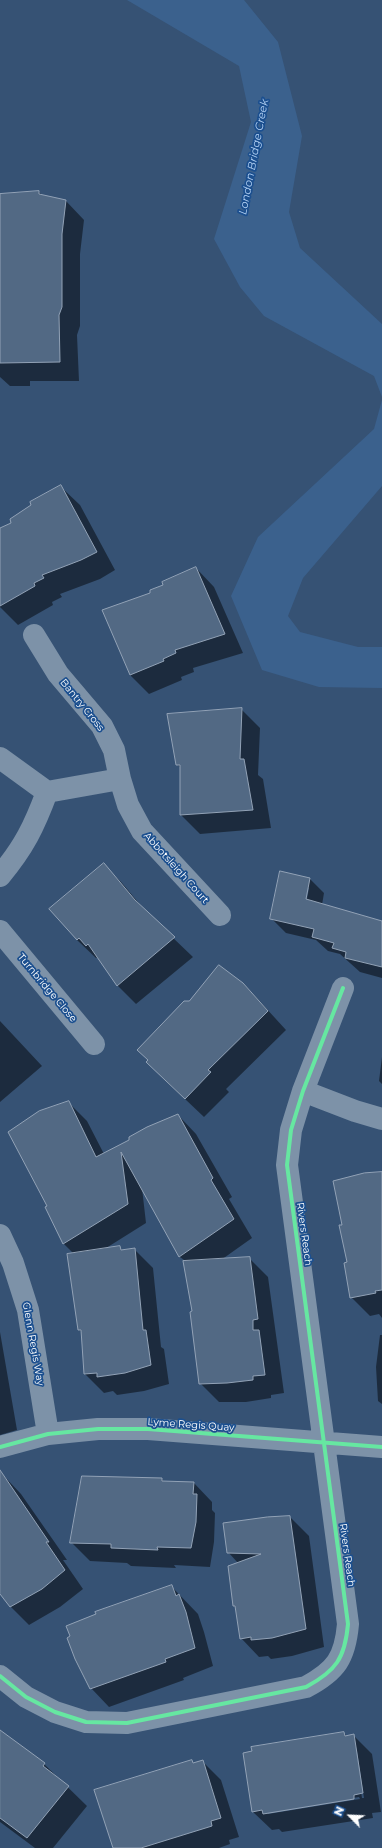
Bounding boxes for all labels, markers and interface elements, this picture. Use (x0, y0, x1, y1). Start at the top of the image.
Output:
water label: London Bridge Creek (236, 98, 272, 216)
street label: Bantry Cross (57, 677, 107, 733)
street label: Abbotsleigh Court (141, 830, 211, 906)
street label: Turnbridge Close (15, 951, 79, 1025)
street label: Rivers Reach (294, 1201, 314, 1267)
street label: Glenn Regis Way (20, 1301, 46, 1387)
street label: Lyme Regis Quay (147, 1416, 235, 1434)
street label: Rivers Reach (337, 1522, 357, 1588)
north arrow (330, 1796, 370, 1836)
text: N (331, 1804, 347, 1818)

